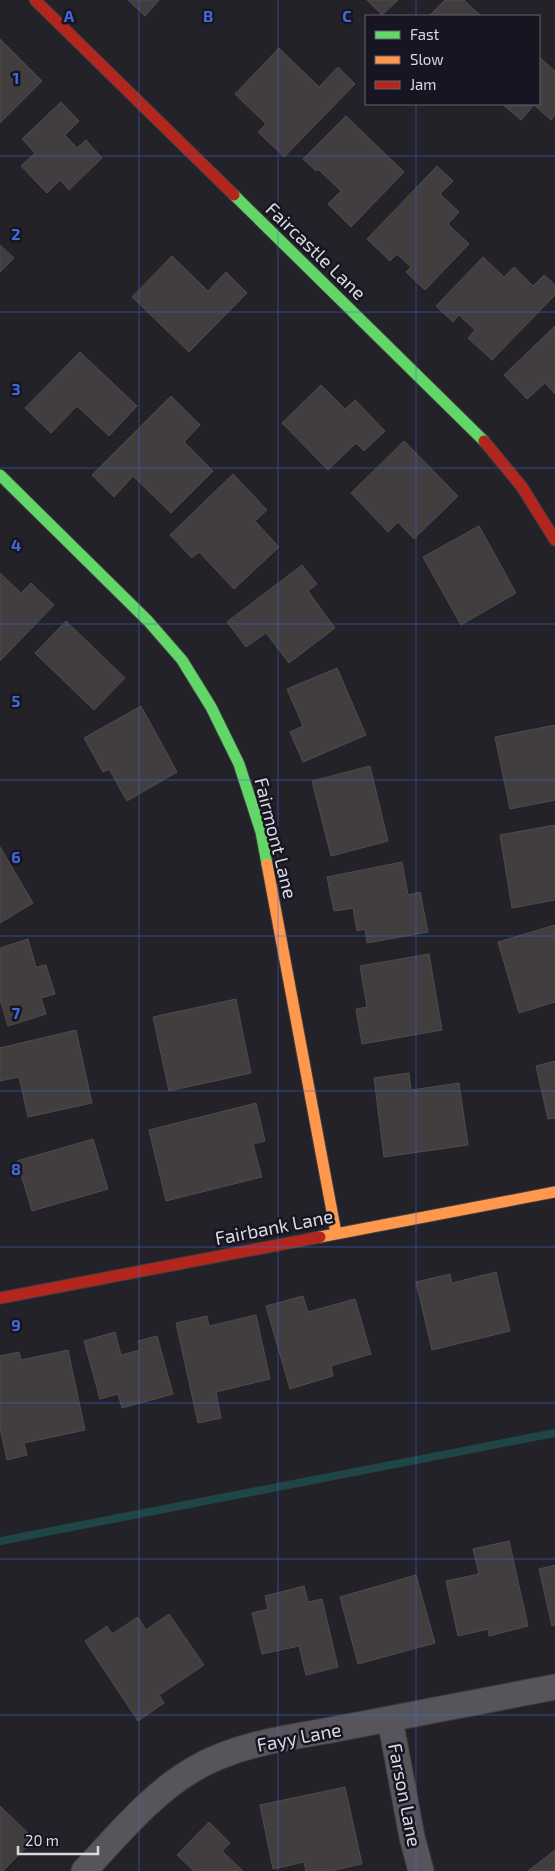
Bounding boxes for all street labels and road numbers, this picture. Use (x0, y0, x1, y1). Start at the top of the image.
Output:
street label: Faircastle Lane (261, 197, 371, 304)
street label: Fairmont Lane (250, 775, 303, 901)
street label: Fairbank Lane (213, 1204, 335, 1249)
street label: Fayy Lane (255, 1717, 343, 1756)
street label: Farson Lane (384, 1741, 427, 1849)

